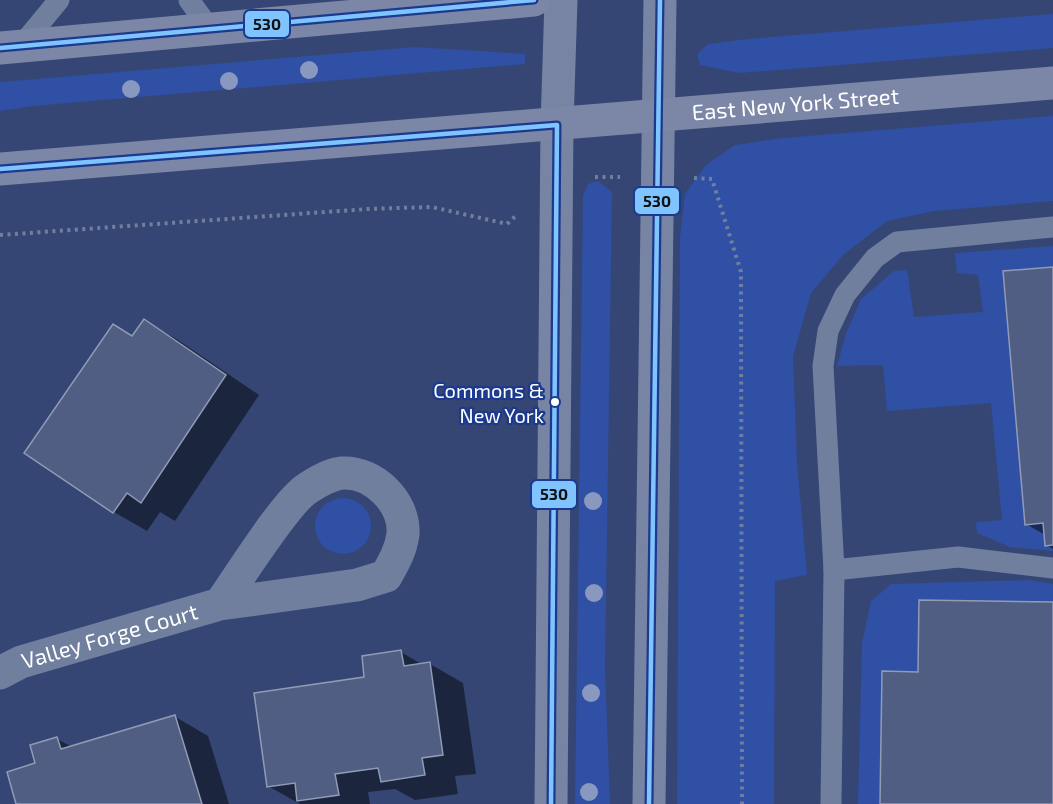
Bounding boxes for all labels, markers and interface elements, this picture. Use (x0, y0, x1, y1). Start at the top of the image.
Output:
line badge: 530 (244, 10, 290, 38)
text: 530 (253, 14, 281, 33)
street label: East New York Street (691, 82, 900, 124)
line badge: 530 (634, 187, 680, 215)
text: 530 (643, 191, 671, 210)
place label: Commons & New York (433, 378, 544, 427)
marker: Commons & New York (549, 396, 561, 408)
line badge: 530 (531, 480, 577, 509)
text: 530 (540, 484, 568, 503)
street label: Valley Forge Court (18, 597, 200, 673)

